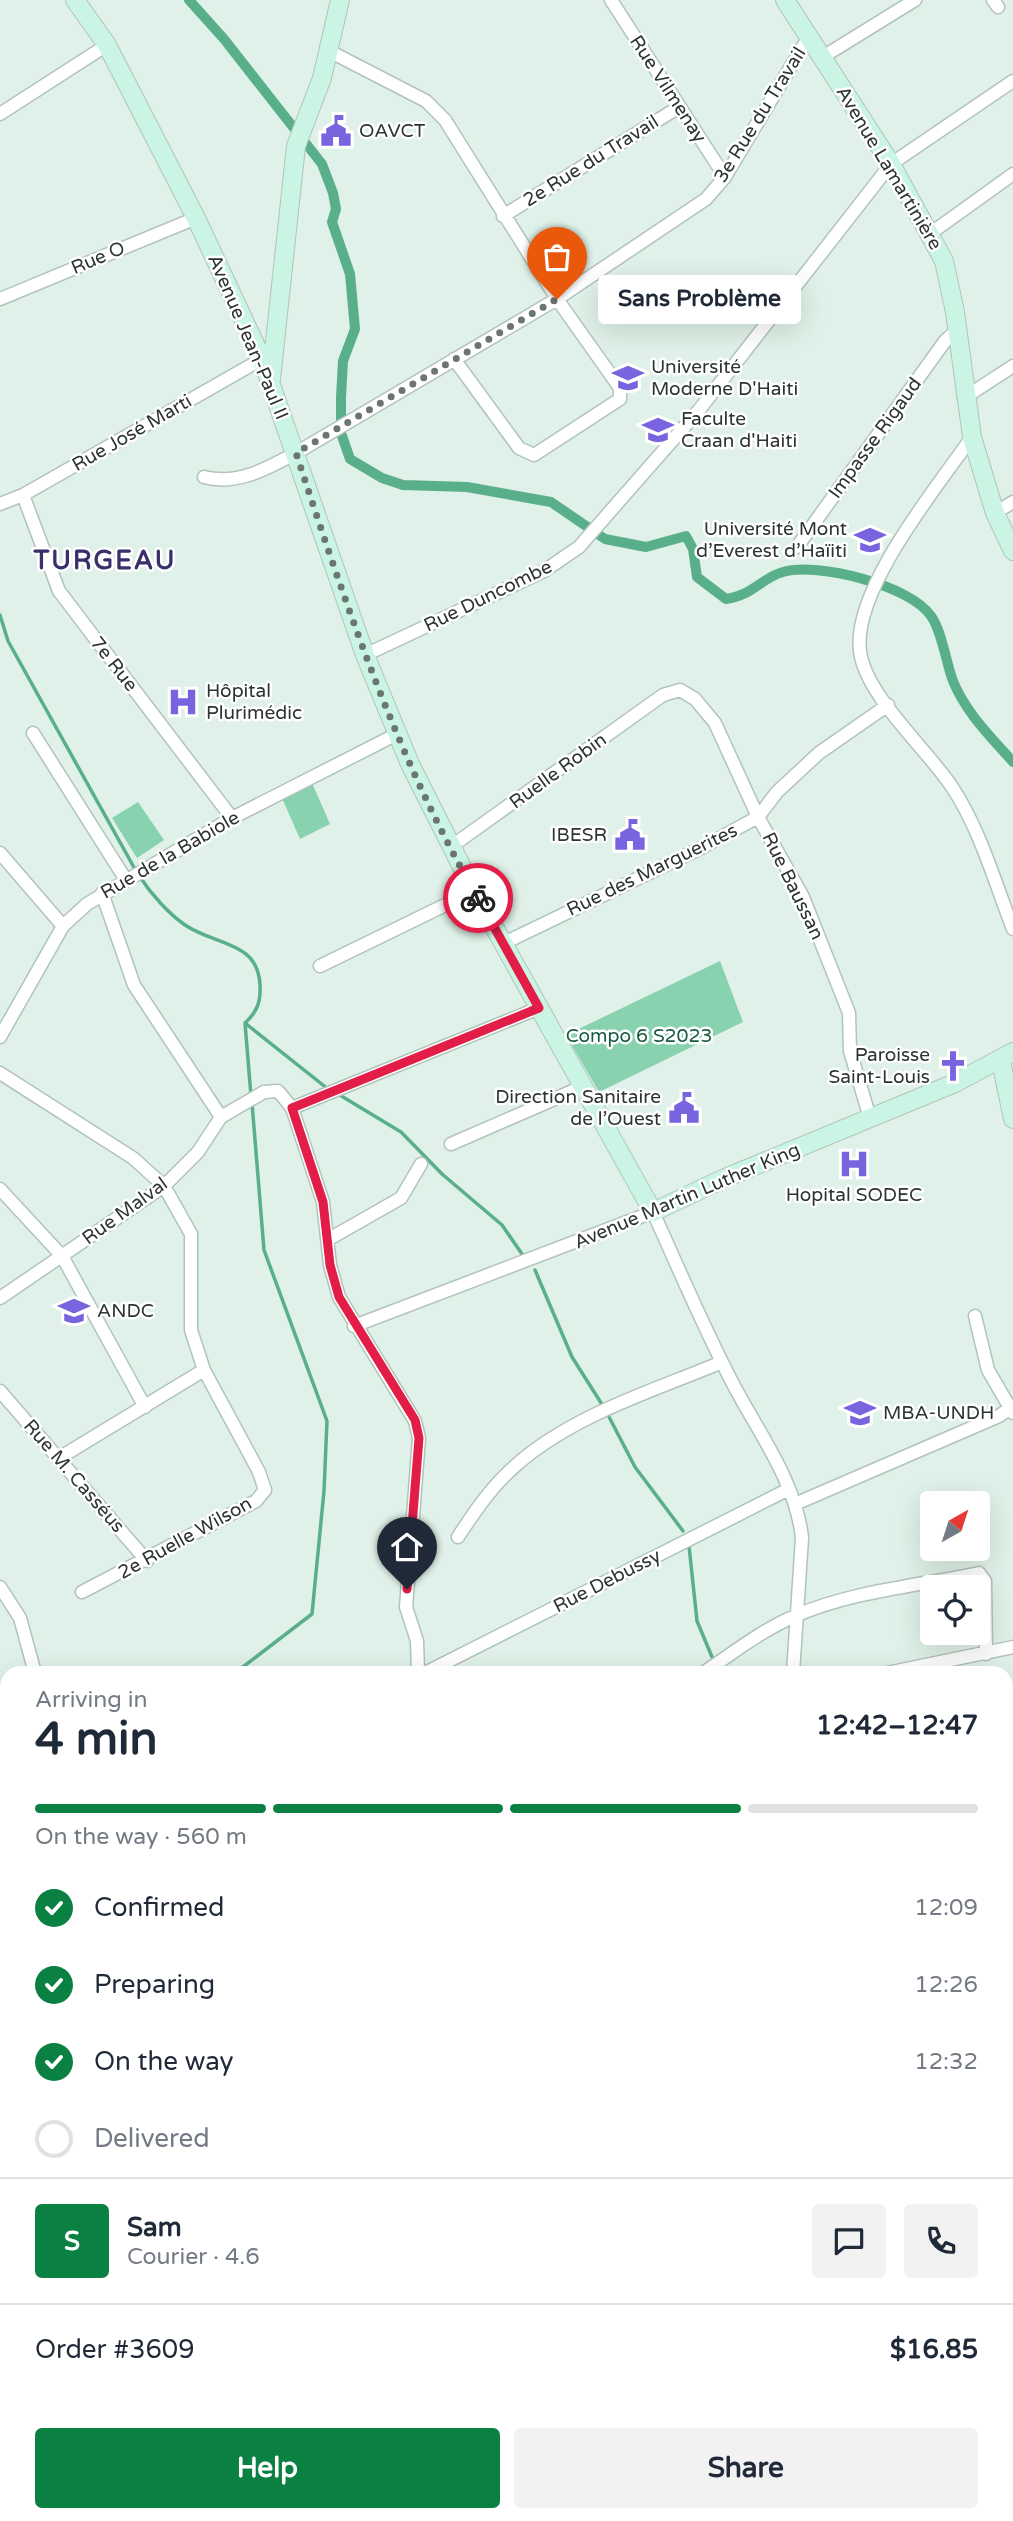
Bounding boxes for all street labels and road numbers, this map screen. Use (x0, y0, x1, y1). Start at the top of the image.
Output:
street label: Rue Vilmenay (625, 31, 711, 147)
street label: 3e Rue du Travail (710, 43, 810, 187)
street label: Avenue Lamartinière (831, 82, 947, 254)
street label: 2e Rue du Travail (519, 111, 663, 211)
street label: Rue O (68, 237, 128, 279)
street label: Avenue Jean-Paul II (203, 251, 293, 423)
street label: Impasse Rigaud (824, 373, 926, 503)
street label: Rue José Marti (68, 390, 196, 476)
street label: Rue Duncombe (420, 555, 556, 637)
street label: 7e Rue (86, 632, 142, 696)
street label: Ruelle Robin (505, 728, 611, 814)
street label: Rue de la Babiole (97, 806, 243, 904)
street label: Rue des Marguerites (563, 819, 741, 921)
street label: Rue Baussan (758, 829, 828, 943)
street label: Avenue Martin Luther King (571, 1138, 803, 1254)
street label: Rue Malval (78, 1173, 172, 1249)
street label: Rue M. Casséus (19, 1415, 129, 1537)
street label: 2e Ruelle Wilson (114, 1492, 256, 1584)
street label: Rue Debussy (550, 1545, 664, 1617)

